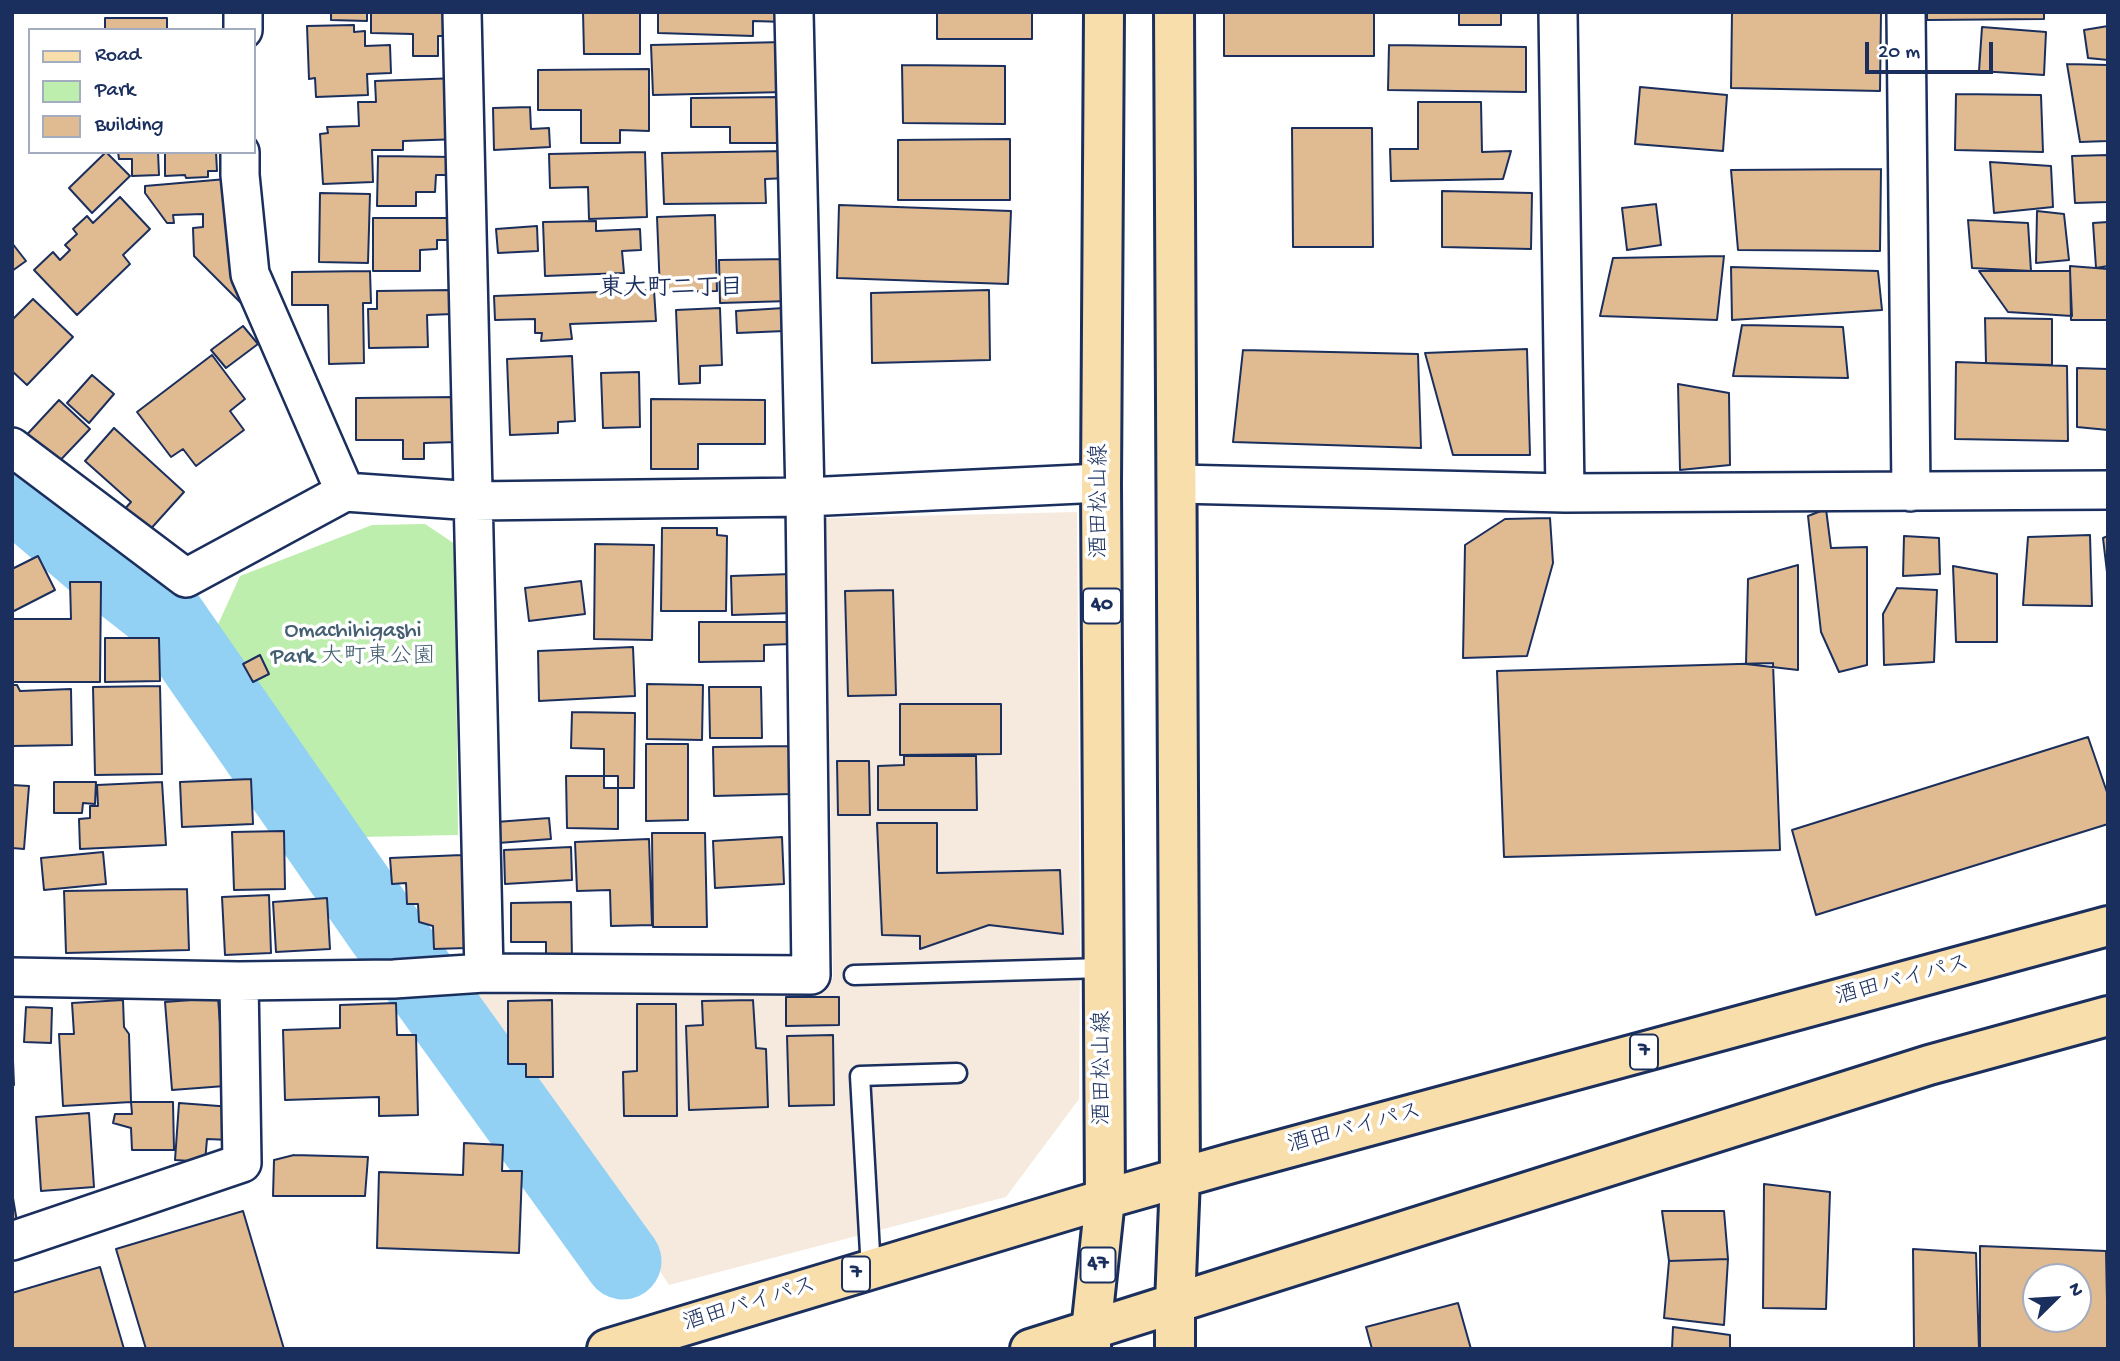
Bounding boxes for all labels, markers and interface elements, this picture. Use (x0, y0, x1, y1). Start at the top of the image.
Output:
legend (28, 28, 256, 154)
scale bar (1868, 28, 1996, 72)
text: 20 m (1878, 41, 1920, 66)
text: Road (95, 44, 141, 69)
text: Park (95, 79, 135, 104)
text: Building (95, 114, 164, 139)
district label: 東大町二丁目 (599, 276, 743, 304)
street label: 酒田松山線 (1087, 444, 1115, 558)
road number: 40 (1083, 588, 1121, 624)
park label: Omachihigashi Park 大町東公園 (271, 618, 435, 672)
street label: 酒田バイパス (1833, 951, 1973, 1013)
street label: 酒田松山線 (1090, 1011, 1118, 1125)
road number: 7 (1630, 1034, 1658, 1070)
street label: 酒田バイパス (1285, 1099, 1425, 1161)
road number: 47 (1080, 1248, 1116, 1282)
road number: 7 (842, 1256, 870, 1292)
north arrow (2022, 1263, 2092, 1333)
street label: 酒田バイパス (680, 1273, 820, 1339)
text: N (2062, 1280, 2088, 1300)

